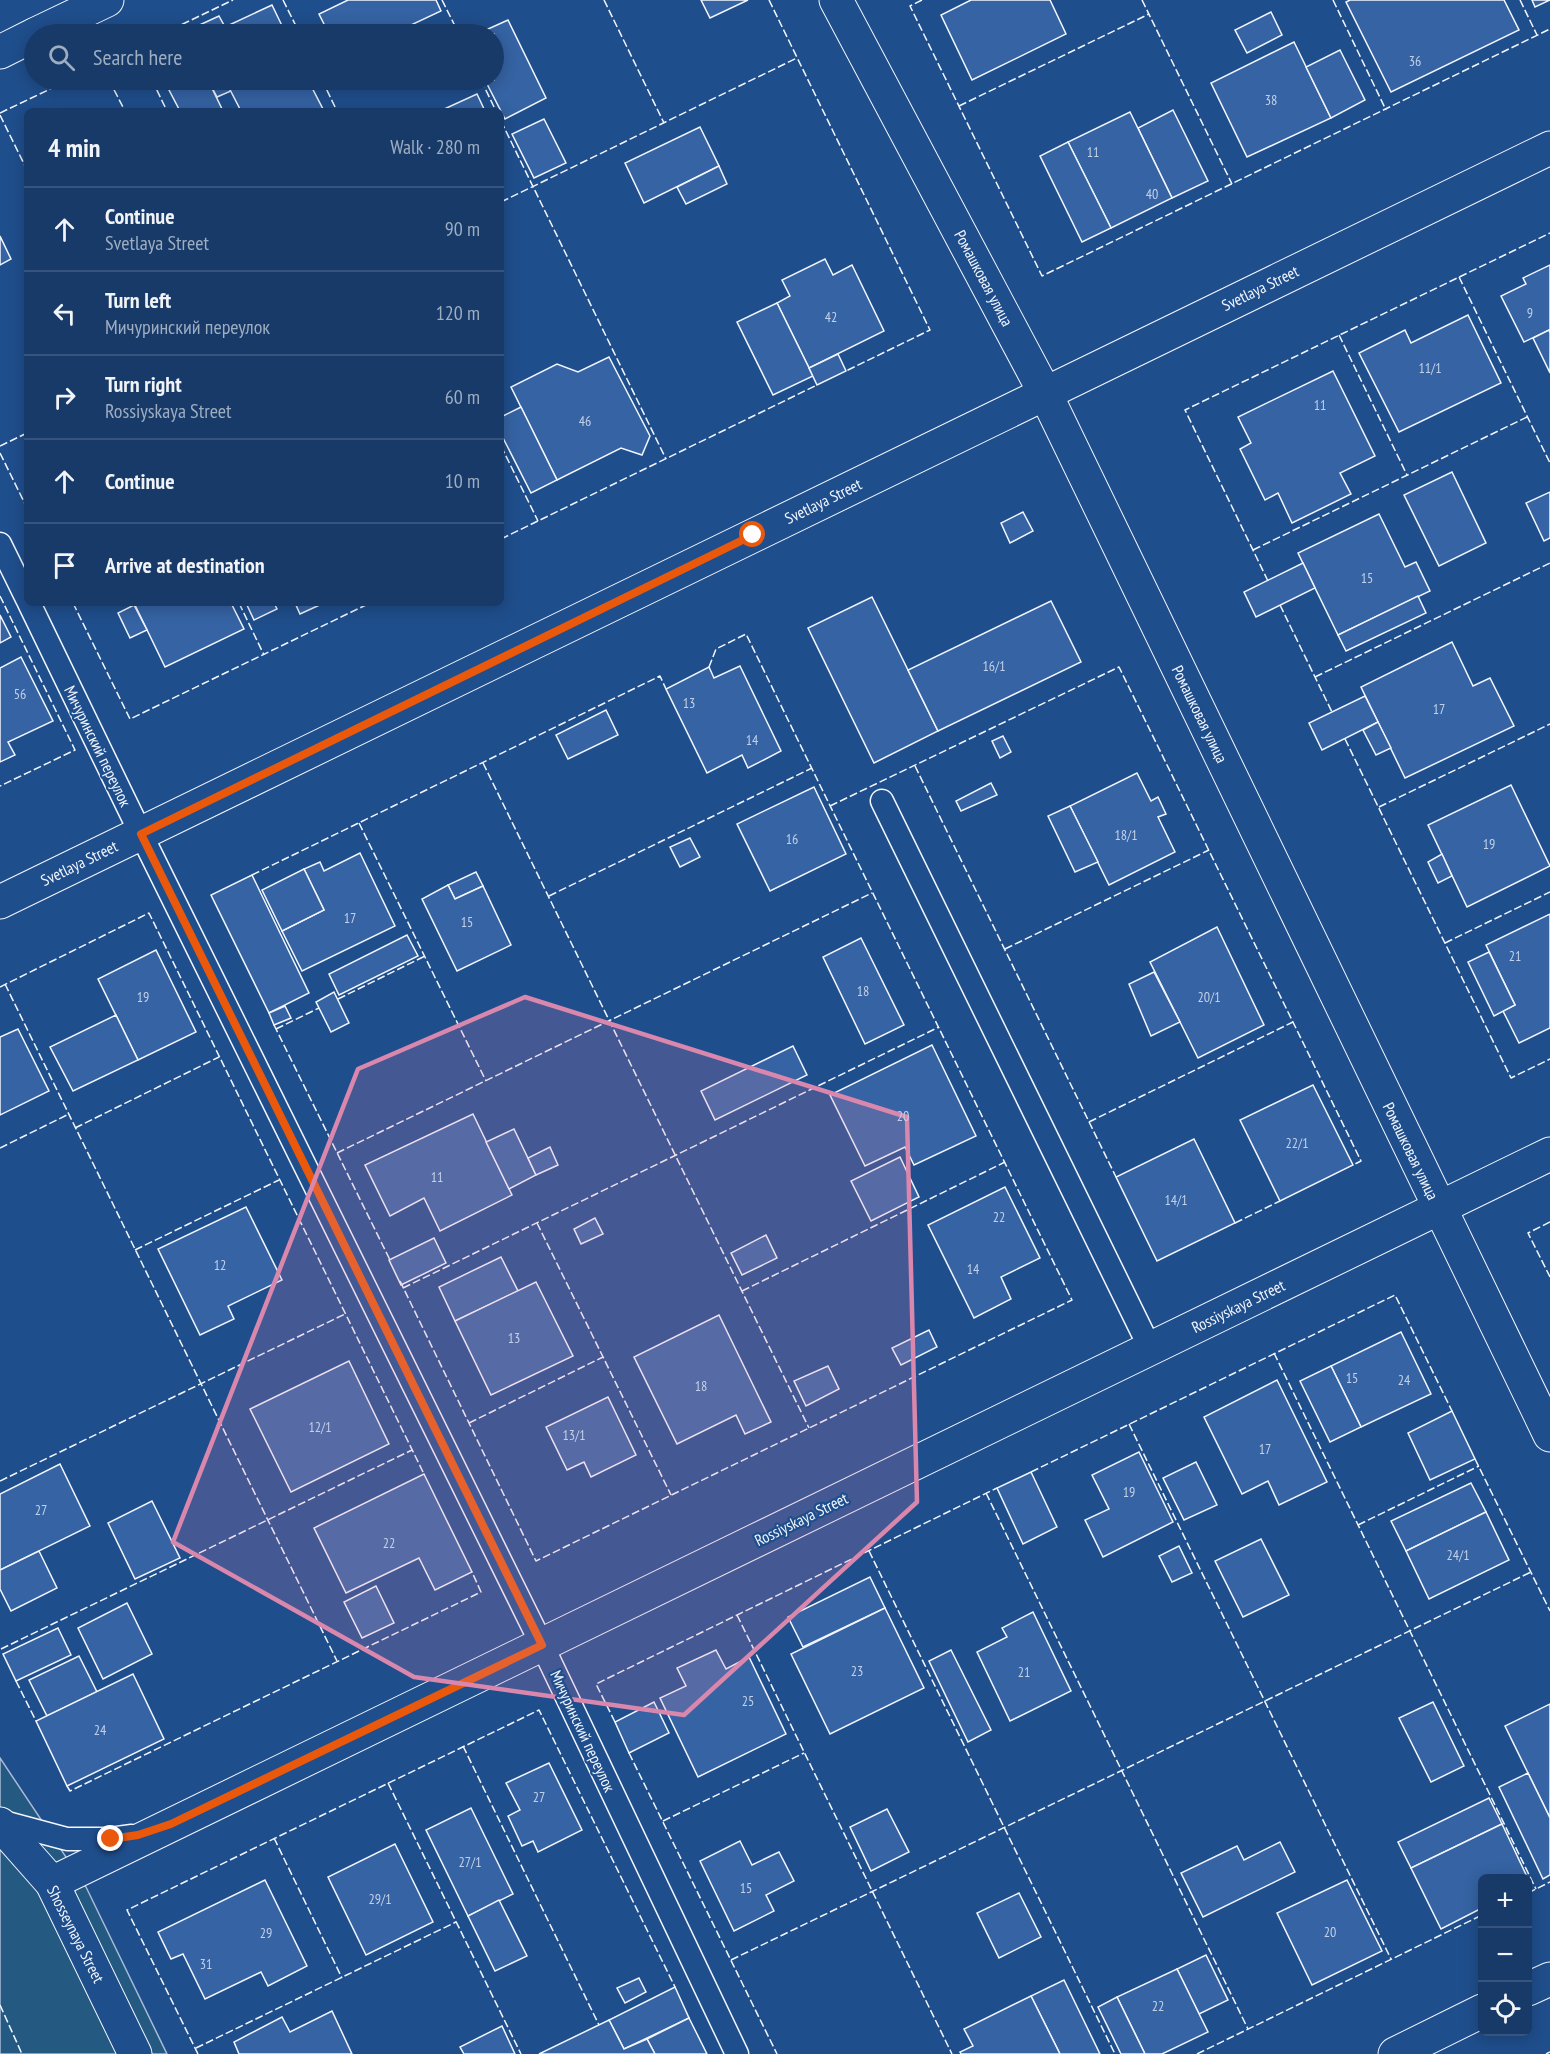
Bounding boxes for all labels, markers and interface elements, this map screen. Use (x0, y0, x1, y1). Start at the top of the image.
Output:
search box (24, 24, 504, 90)
icon: search (45, 41, 78, 74)
text: Search here (93, 43, 182, 71)
house number: 36 (1409, 52, 1421, 70)
house number: 38 (1265, 91, 1277, 109)
text: 4 min (48, 131, 101, 164)
text: Walk · 280 m (390, 134, 480, 160)
house number: 11 (1087, 143, 1099, 161)
house number: 40 (1146, 185, 1158, 203)
text: Continue (105, 202, 175, 230)
icon: ahead (48, 213, 81, 246)
text: 90 m (445, 216, 480, 242)
street label: Ромашковая улица (950, 226, 1018, 330)
text: Svetlaya Street (105, 230, 209, 256)
street label: Svetlaya Street (1218, 261, 1302, 315)
text: Turn left (105, 286, 171, 314)
icon: left (48, 297, 81, 330)
text: 120 m (436, 300, 480, 326)
house number: 9 (1527, 304, 1533, 322)
house number: 42 (825, 308, 837, 326)
text: Мичуринский переулок (105, 314, 270, 340)
house number: 11/1 (1418, 359, 1442, 377)
text: Turn right (105, 370, 182, 398)
icon: right (48, 381, 81, 414)
text: 60 m (445, 384, 480, 410)
house number: 11 (1314, 396, 1326, 414)
text: Rossiyskaya Street (105, 398, 232, 424)
house number: 46 (579, 412, 591, 430)
icon: ahead (48, 465, 81, 498)
text: Continue (105, 467, 175, 495)
text: 10 m (445, 468, 480, 494)
street label: Svetlaya Street (781, 474, 865, 528)
route start (739, 521, 765, 547)
icon: arrive (48, 549, 81, 582)
text: Arrive at destination (105, 551, 265, 579)
house number: 15 (1361, 569, 1373, 587)
house number: 16/1 (982, 657, 1006, 675)
street label: Ромашковая улица (1168, 662, 1232, 766)
street label: Мичуринский переулок (60, 682, 136, 810)
house number: 56 (14, 685, 26, 703)
house number: 13 (683, 694, 695, 712)
house number: 17 (1433, 700, 1445, 718)
house number: 14 (746, 731, 759, 749)
house number: 18/1 (1114, 826, 1138, 844)
house number: 16 (786, 830, 798, 848)
house number: 19 (1483, 835, 1495, 853)
street label: Svetlaya Street (37, 836, 121, 890)
house number: 17 (344, 909, 356, 927)
house number: 15 (461, 913, 473, 931)
house number: 21 (1509, 947, 1521, 965)
house number: 18 (857, 982, 869, 1000)
house number: 19 (137, 988, 149, 1006)
house number: 20/1 (1197, 988, 1221, 1006)
street label: Ромашковая улица (1379, 1099, 1443, 1203)
house number: 20 (897, 1107, 909, 1125)
house number: 22/1 (1285, 1134, 1309, 1152)
house number: 11 (431, 1168, 443, 1186)
house number: 14/1 (1164, 1191, 1188, 1209)
house number: 22 (993, 1208, 1005, 1226)
house number: 12 (214, 1256, 226, 1274)
house number: 14 (967, 1260, 980, 1278)
street label: Rossiyskaya Street (1188, 1275, 1288, 1337)
house number: 13 (508, 1329, 520, 1347)
house number: 15 (1346, 1369, 1358, 1387)
house number: 24 (1398, 1371, 1411, 1389)
house number: 18 (695, 1377, 707, 1395)
house number: 12/1 (308, 1418, 332, 1436)
house number: 13/1 (562, 1426, 586, 1444)
house number: 17 (1259, 1440, 1271, 1458)
house number: 19 (1123, 1483, 1135, 1501)
street label: Rossiyskaya Street (751, 1488, 851, 1550)
house number: 27 (35, 1501, 47, 1519)
house number: 22 (383, 1534, 395, 1552)
house number: 24/1 (1446, 1546, 1470, 1564)
house number: 23 (851, 1662, 863, 1680)
house number: 21 (1018, 1663, 1030, 1681)
street label: Мичуринский переулок (546, 1667, 620, 1796)
house number: 25 (742, 1692, 754, 1710)
house number: 24 (94, 1721, 107, 1739)
house number: 27 (533, 1788, 545, 1806)
route end (97, 1825, 123, 1851)
house number: 27/1 (458, 1853, 482, 1871)
map controls (1478, 1874, 1532, 2036)
button: + (1478, 1874, 1532, 1928)
house number: 15 (740, 1879, 752, 1897)
street label: Shosseynaya Street (43, 1882, 109, 1986)
house number: 29/1 (368, 1890, 392, 1908)
house number: 20 (1324, 1923, 1336, 1941)
house number: 29 (260, 1924, 272, 1942)
button: − (1478, 1928, 1532, 1982)
house number: 31 (200, 1955, 212, 1973)
button: locate (1478, 1982, 1532, 2036)
house number: 22 (1152, 1997, 1164, 2015)

